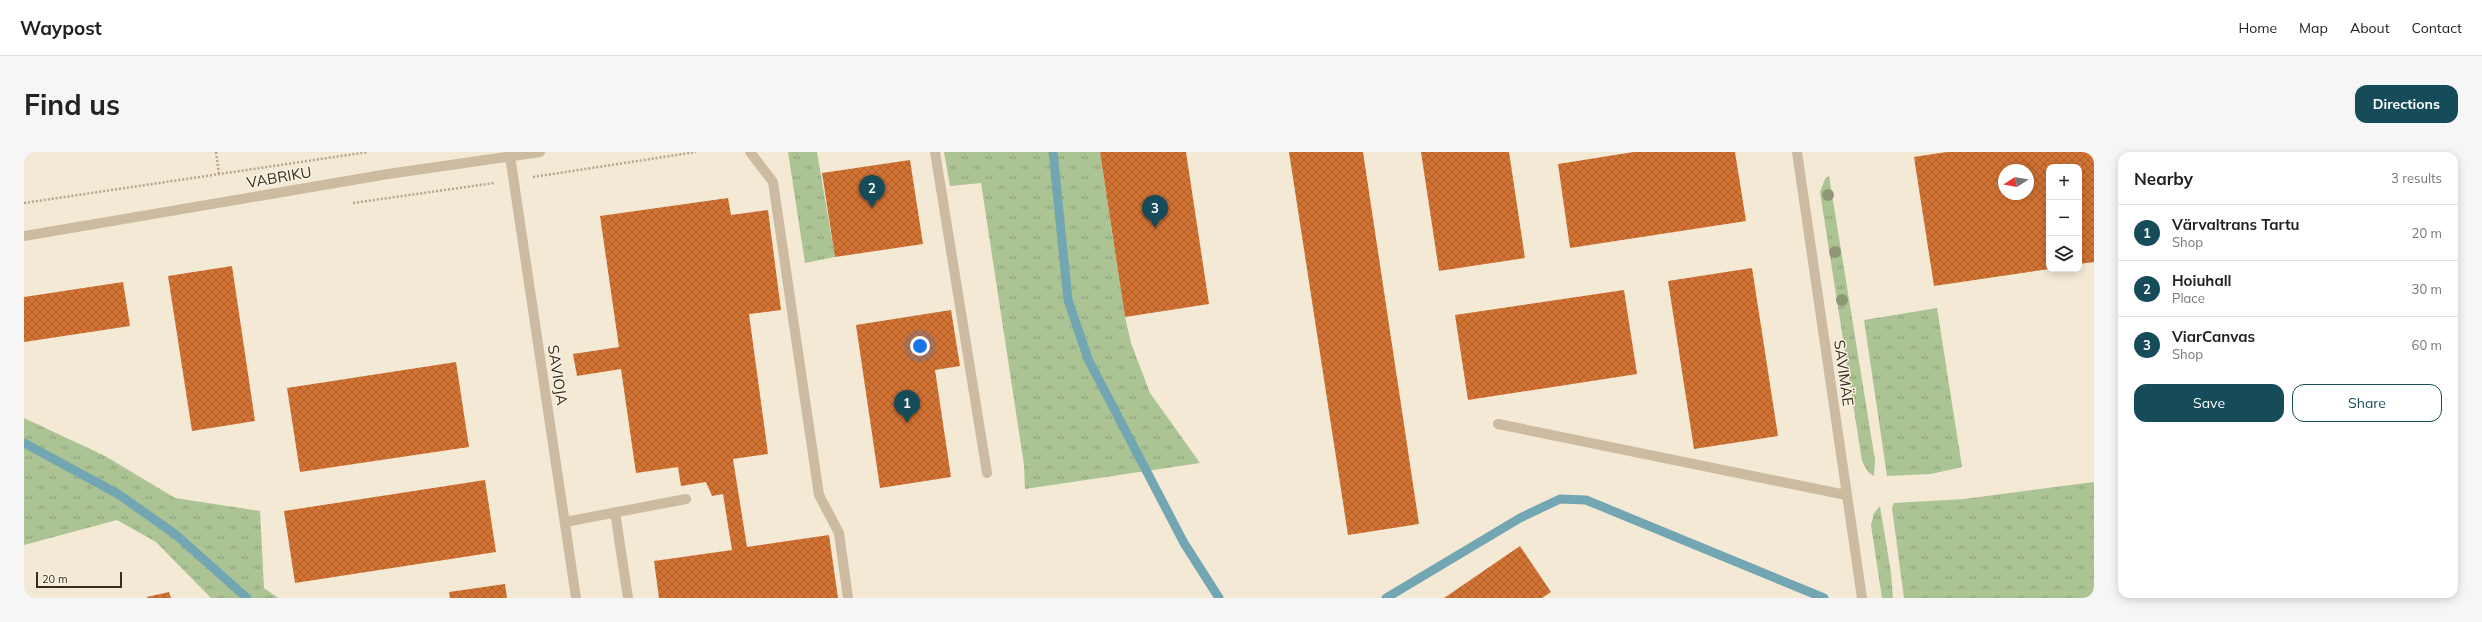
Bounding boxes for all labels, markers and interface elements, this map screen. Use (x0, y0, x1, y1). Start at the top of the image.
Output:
text: Waypost (20, 16, 102, 40)
text: Home (2238, 19, 2277, 37)
text: Map (2299, 19, 2328, 37)
text: About (2350, 19, 2390, 37)
text: Contact (2412, 19, 2462, 37)
button: Directions (2355, 85, 2458, 123)
text: Find us (24, 87, 120, 122)
street label: VABRIKU (245, 162, 313, 192)
north arrow (1998, 164, 2034, 200)
map controls (2046, 164, 2082, 272)
button: + (2046, 164, 2082, 200)
text: Nearby (2134, 168, 2193, 189)
text: 3 results (2391, 170, 2442, 186)
pin: 2 (859, 175, 885, 208)
pin: 3 (1142, 195, 1168, 228)
button: − (2046, 200, 2082, 236)
text: Värvaltrans Tartu (2172, 215, 2300, 234)
text: 1 (2143, 225, 2151, 241)
text: 20 m (2412, 225, 2442, 241)
text: Shop (2172, 234, 2203, 250)
button: layers (2046, 236, 2082, 272)
text: Hoiuhall (2172, 271, 2232, 290)
text: 2 (2143, 281, 2151, 297)
text: 30 m (2412, 281, 2442, 297)
text: Place (2172, 290, 2205, 306)
text: ViarCanvas (2172, 327, 2255, 346)
your location (910, 336, 930, 356)
text: 3 (2143, 337, 2151, 353)
text: 60 m (2412, 337, 2442, 353)
street label: SAVIMÄE (1830, 339, 1858, 407)
street label: SAVIOJA (544, 343, 572, 407)
text: Shop (2172, 346, 2203, 362)
button: Save (2134, 384, 2284, 422)
button: Share (2292, 384, 2442, 422)
pin: 1 (894, 390, 920, 423)
scale bar (36, 570, 122, 589)
text: 20 m (42, 572, 68, 586)

